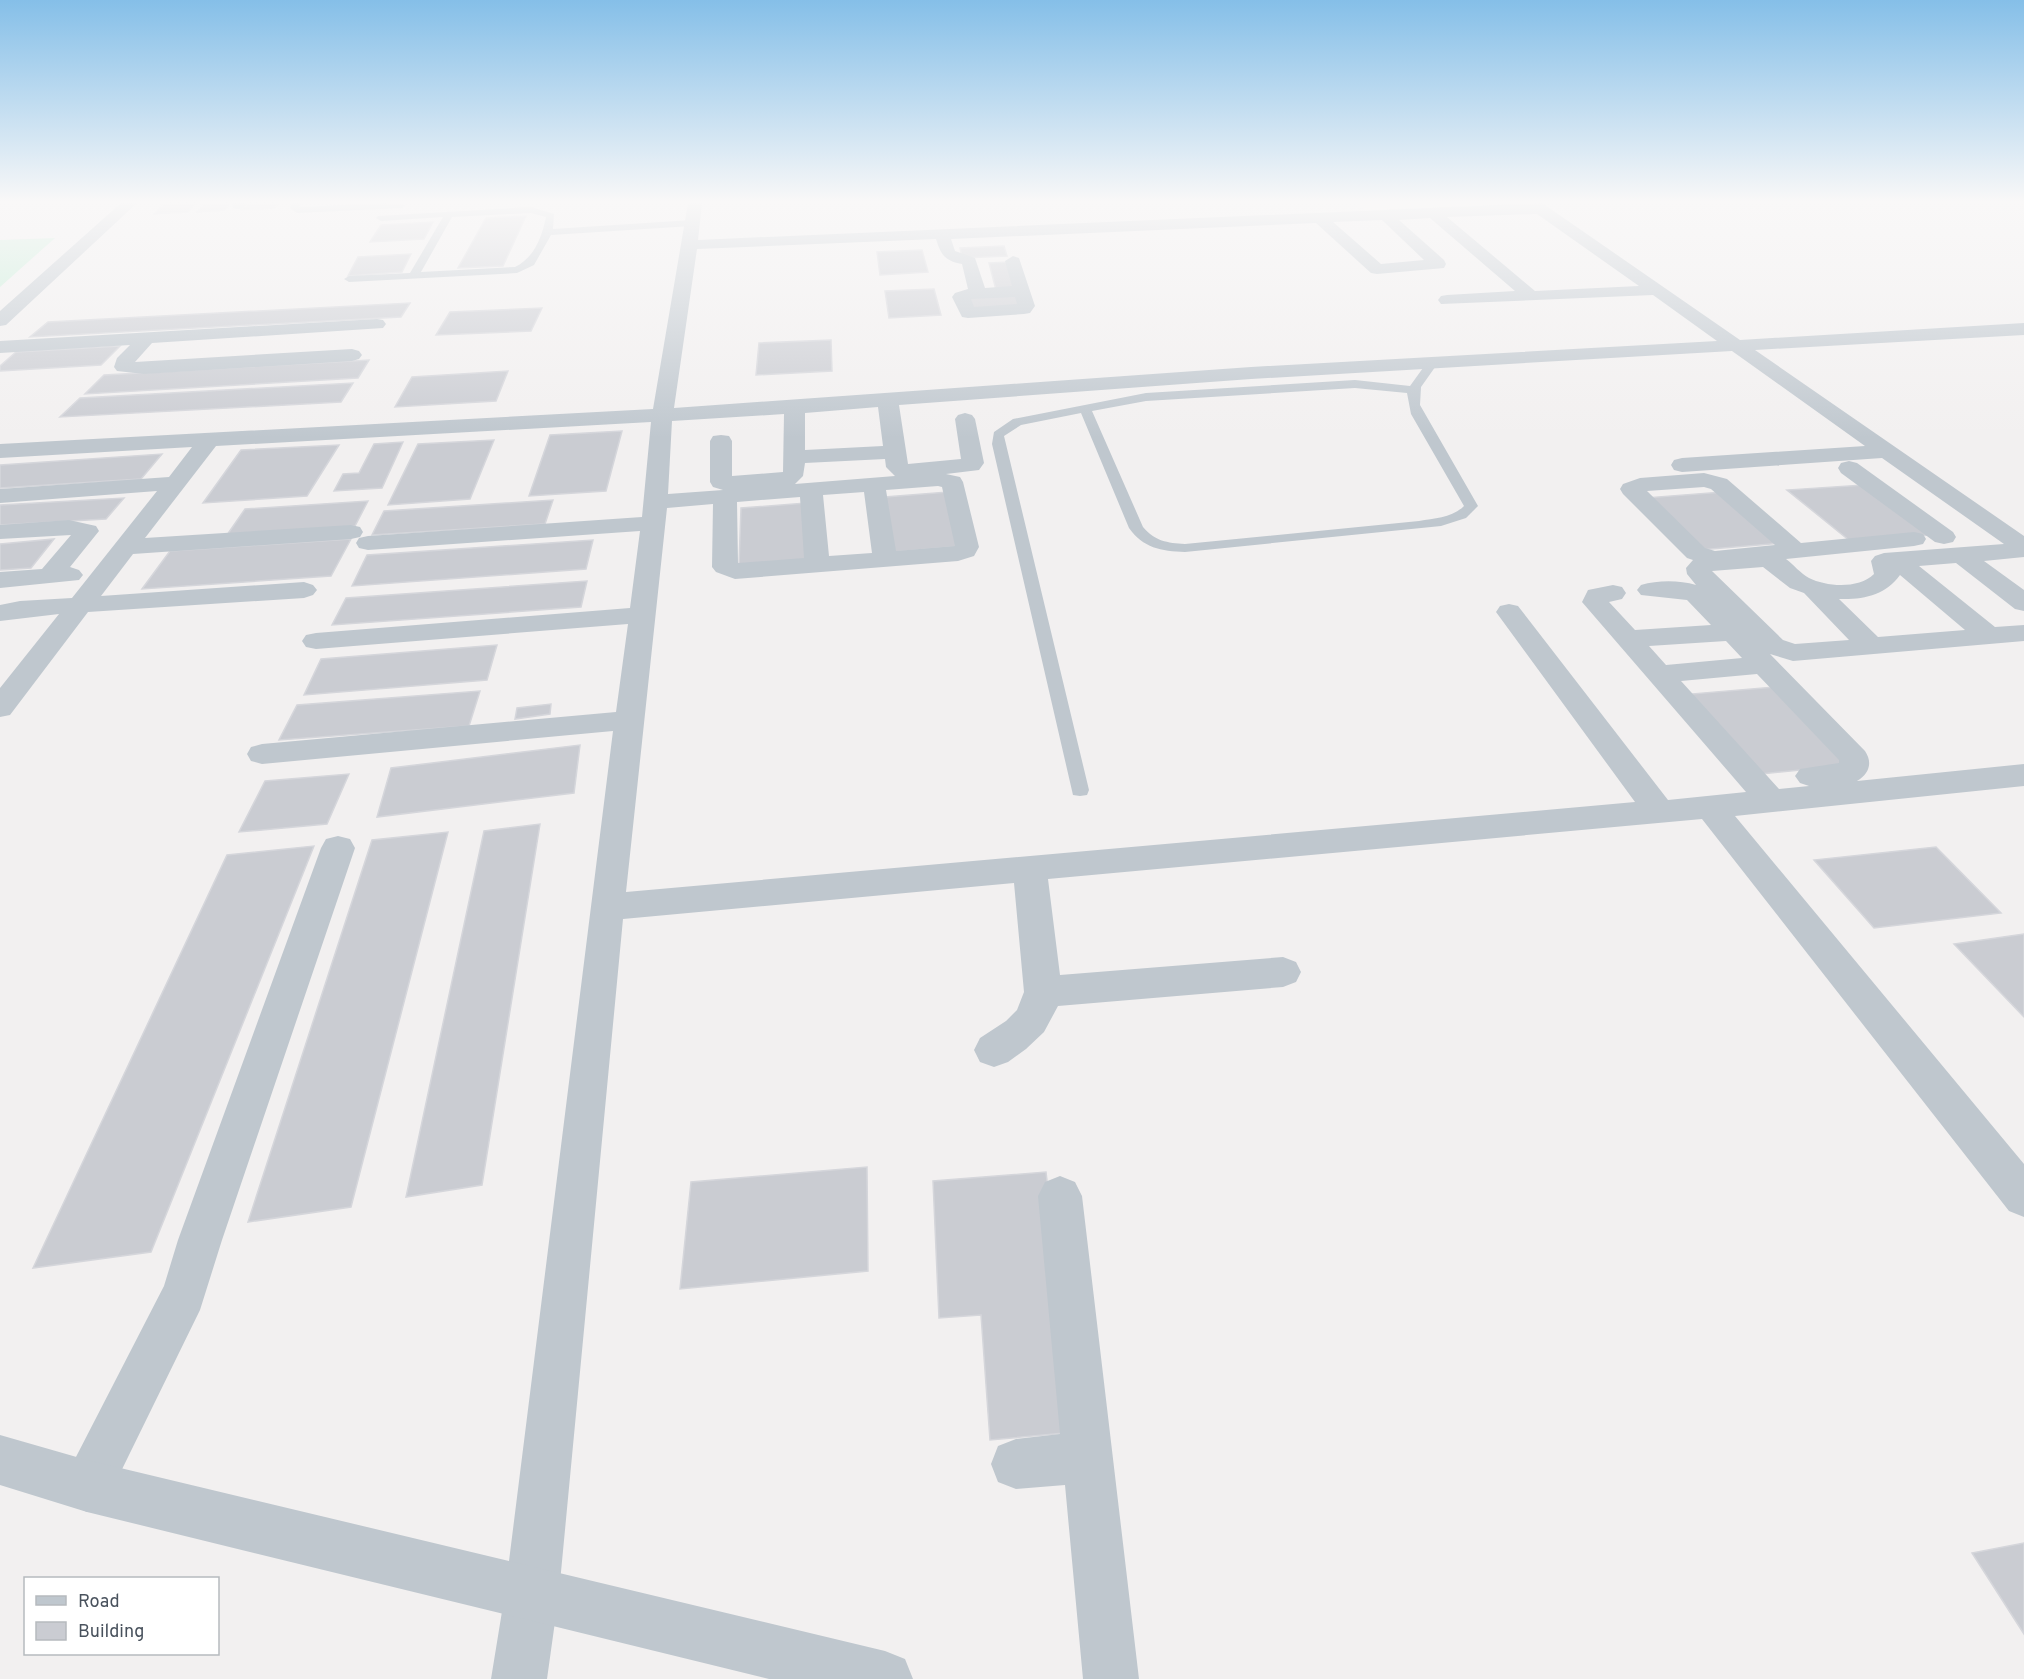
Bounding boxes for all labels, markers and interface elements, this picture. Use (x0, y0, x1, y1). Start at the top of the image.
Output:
legend (24, 1577, 219, 1655)
text: Road (78, 1591, 120, 1614)
text: Building (78, 1621, 144, 1644)

